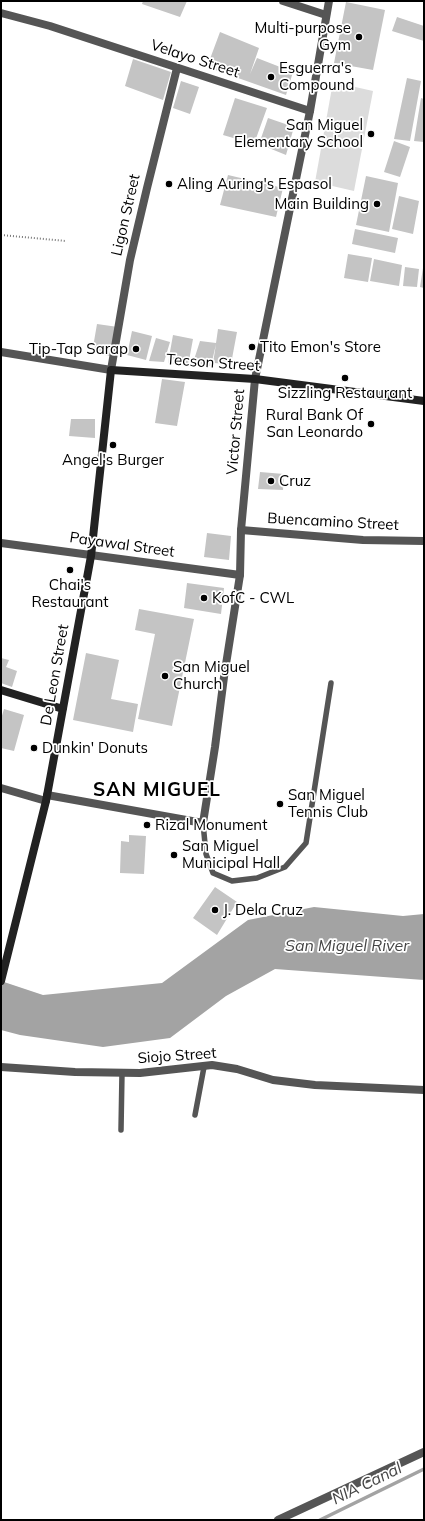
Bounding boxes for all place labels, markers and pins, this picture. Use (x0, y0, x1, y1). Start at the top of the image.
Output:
place label: Multi-purpose Gym (254, 19, 351, 54)
marker: Multi-purpose Gym (354, 32, 364, 42)
place label: Esguerra's Compound (279, 59, 354, 94)
marker: Esguerra's Compound (266, 72, 276, 82)
place label: San Miguel Elementary School (234, 116, 363, 151)
marker: San Miguel Elementary School (366, 129, 376, 139)
place label: Aling Auring's Espasol (177, 175, 332, 193)
marker: Aling Auring's Espasol (164, 179, 174, 189)
place label: Main Building (274, 195, 369, 213)
marker: Main Building (372, 199, 382, 209)
place label: Tito Emon's Store (260, 338, 381, 356)
place label: Tip-Tap Sarap (29, 340, 128, 358)
marker: Tito Emon's Store (247, 342, 257, 352)
marker: Tip-Tap Sarap (131, 344, 141, 354)
marker: Sizzling Restaurant (340, 373, 350, 383)
place label: Sizzling Restaurant (278, 384, 412, 402)
place label: Rural Bank Of San Leonardo (266, 406, 363, 441)
marker: Rural Bank Of San Leonardo (366, 419, 376, 429)
marker: Angel's Burger (108, 440, 118, 450)
place label: Angel's Burger (62, 451, 164, 469)
place label: Cruz (279, 472, 311, 490)
marker: Cruz (266, 476, 276, 486)
marker: Chai's Restaurant (65, 565, 75, 575)
place label: Chai's Restaurant (31, 576, 109, 611)
place label: KofC - CWL (212, 589, 294, 607)
marker: KofC - CWL (199, 593, 209, 603)
place label: San Miguel Church (173, 658, 250, 693)
marker: San Miguel Church (160, 671, 170, 681)
place label: Dunkin' Donuts (42, 739, 148, 757)
marker: Dunkin' Donuts (29, 743, 39, 753)
place label: San Miguel Tennis Club (288, 786, 368, 821)
marker: San Miguel Tennis Club (275, 799, 285, 809)
place label: Rizal Monument (155, 816, 267, 834)
marker: Rizal Monument (142, 820, 152, 830)
place label: San Miguel Municipal Hall (182, 837, 280, 872)
marker: San Miguel Municipal Hall (169, 850, 179, 860)
place label: J. Dela Cruz (223, 901, 303, 919)
marker: J. Dela Cruz (210, 905, 220, 915)

